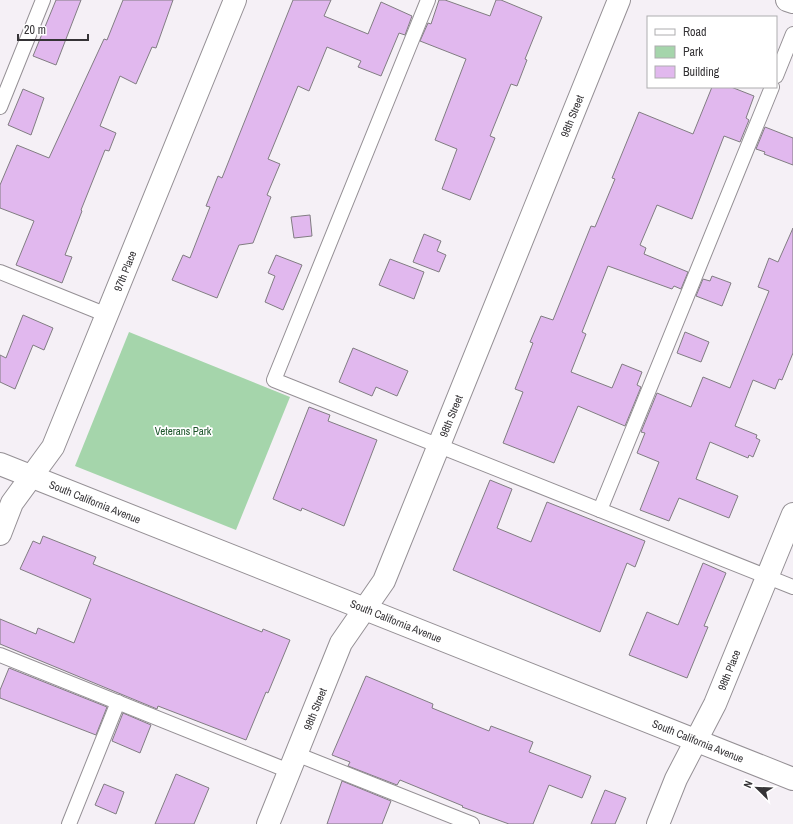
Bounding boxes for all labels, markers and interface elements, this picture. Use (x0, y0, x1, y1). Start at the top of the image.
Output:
scale bar (18, 16, 88, 42)
legend (647, 16, 777, 88)
text: 20 m (24, 22, 46, 38)
text: Road (683, 24, 707, 40)
text: Park (683, 44, 703, 60)
text: Building (683, 64, 720, 80)
street label: 98th Street (557, 92, 587, 139)
street label: 97th Place (111, 249, 139, 293)
street label: 98th Street (436, 392, 466, 439)
park label: Veterans Park (155, 424, 212, 438)
street label: South California Avenue (47, 477, 143, 527)
street label: South California Avenue (348, 596, 444, 646)
street label: 98th Place (715, 648, 743, 692)
street label: 98th Street (300, 685, 330, 732)
street label: South California Avenue (650, 716, 746, 766)
north arrow (737, 768, 777, 808)
text: N (740, 778, 756, 790)

